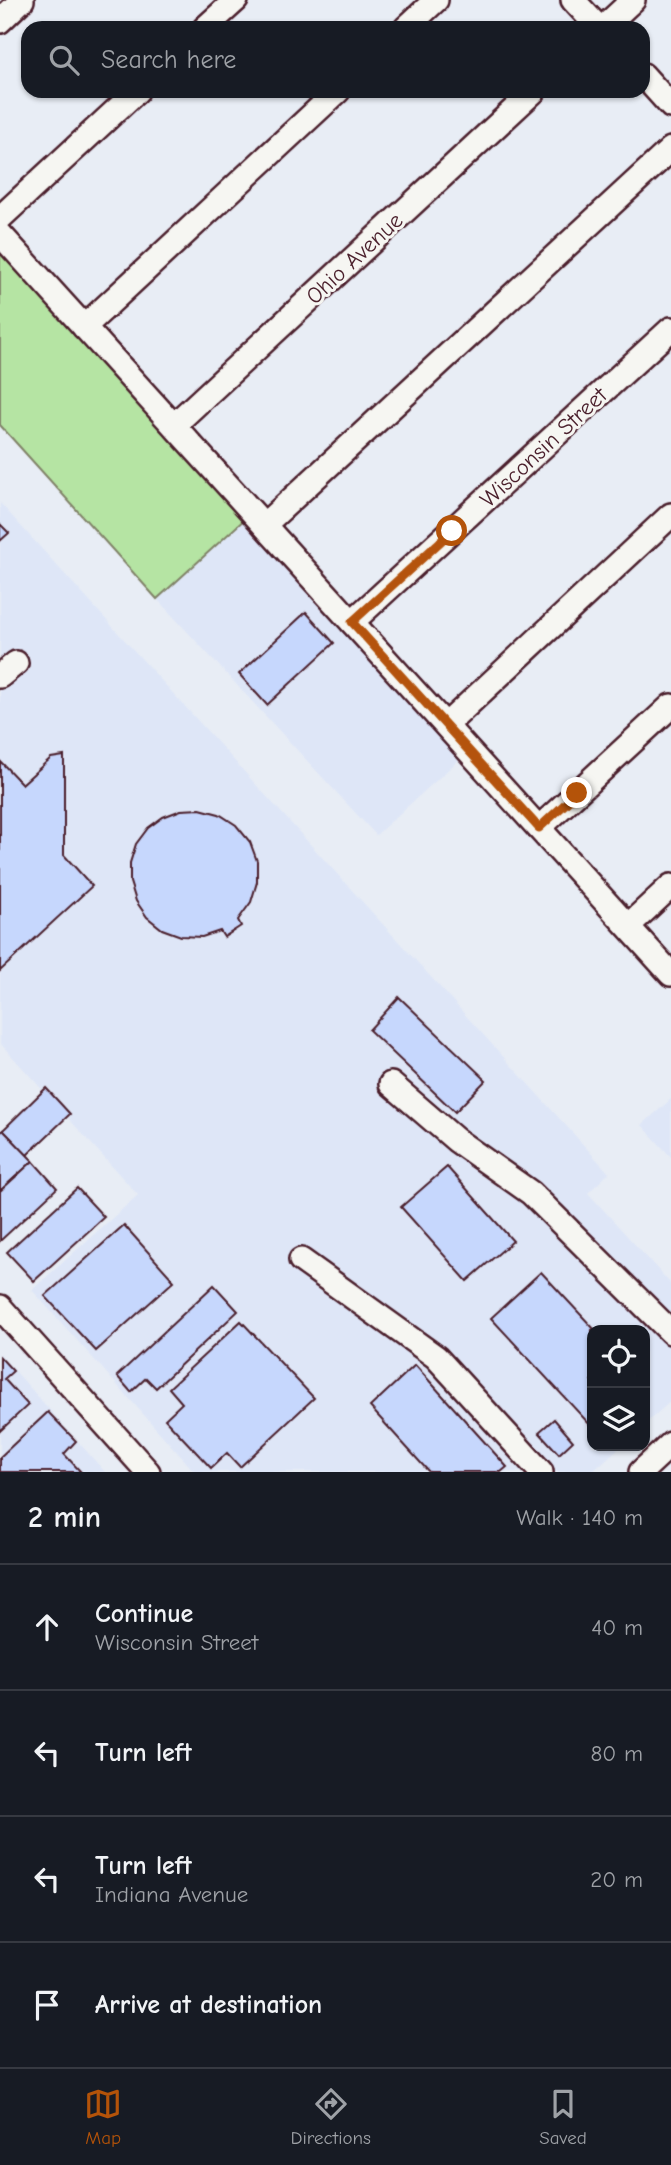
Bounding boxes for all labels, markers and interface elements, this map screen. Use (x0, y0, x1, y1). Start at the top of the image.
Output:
search box (21, 21, 650, 98)
icon: search (45, 41, 83, 79)
text: Search here (101, 45, 236, 75)
street label: Ohio Avenue (300, 207, 408, 310)
street label: Wisconsin Street (474, 381, 613, 513)
route start (436, 515, 467, 546)
route end (561, 777, 592, 808)
map controls (587, 1325, 650, 1451)
button: locate (587, 1325, 650, 1388)
button: layers (587, 1388, 650, 1451)
text: 2 min (28, 1500, 101, 1535)
text: Walk · 140 m (516, 1504, 643, 1531)
text: Continue (95, 1599, 193, 1629)
icon: ahead (28, 1608, 66, 1646)
text: 40 m (591, 1614, 643, 1641)
text: Wisconsin Street (95, 1629, 258, 1656)
icon: left (28, 1734, 66, 1772)
text: Turn left (95, 1738, 192, 1768)
text: 80 m (590, 1740, 643, 1767)
text: Turn left (95, 1851, 192, 1881)
icon: left (28, 1860, 66, 1898)
text: 20 m (590, 1866, 643, 1893)
text: Indiana Avenue (95, 1881, 248, 1908)
icon: arrive (28, 1986, 66, 2024)
text: Arrive at destination (95, 1990, 322, 2020)
tab: Map (84, 2085, 122, 2149)
tab: Directions (291, 2085, 371, 2149)
tab: Saved (539, 2085, 587, 2149)

